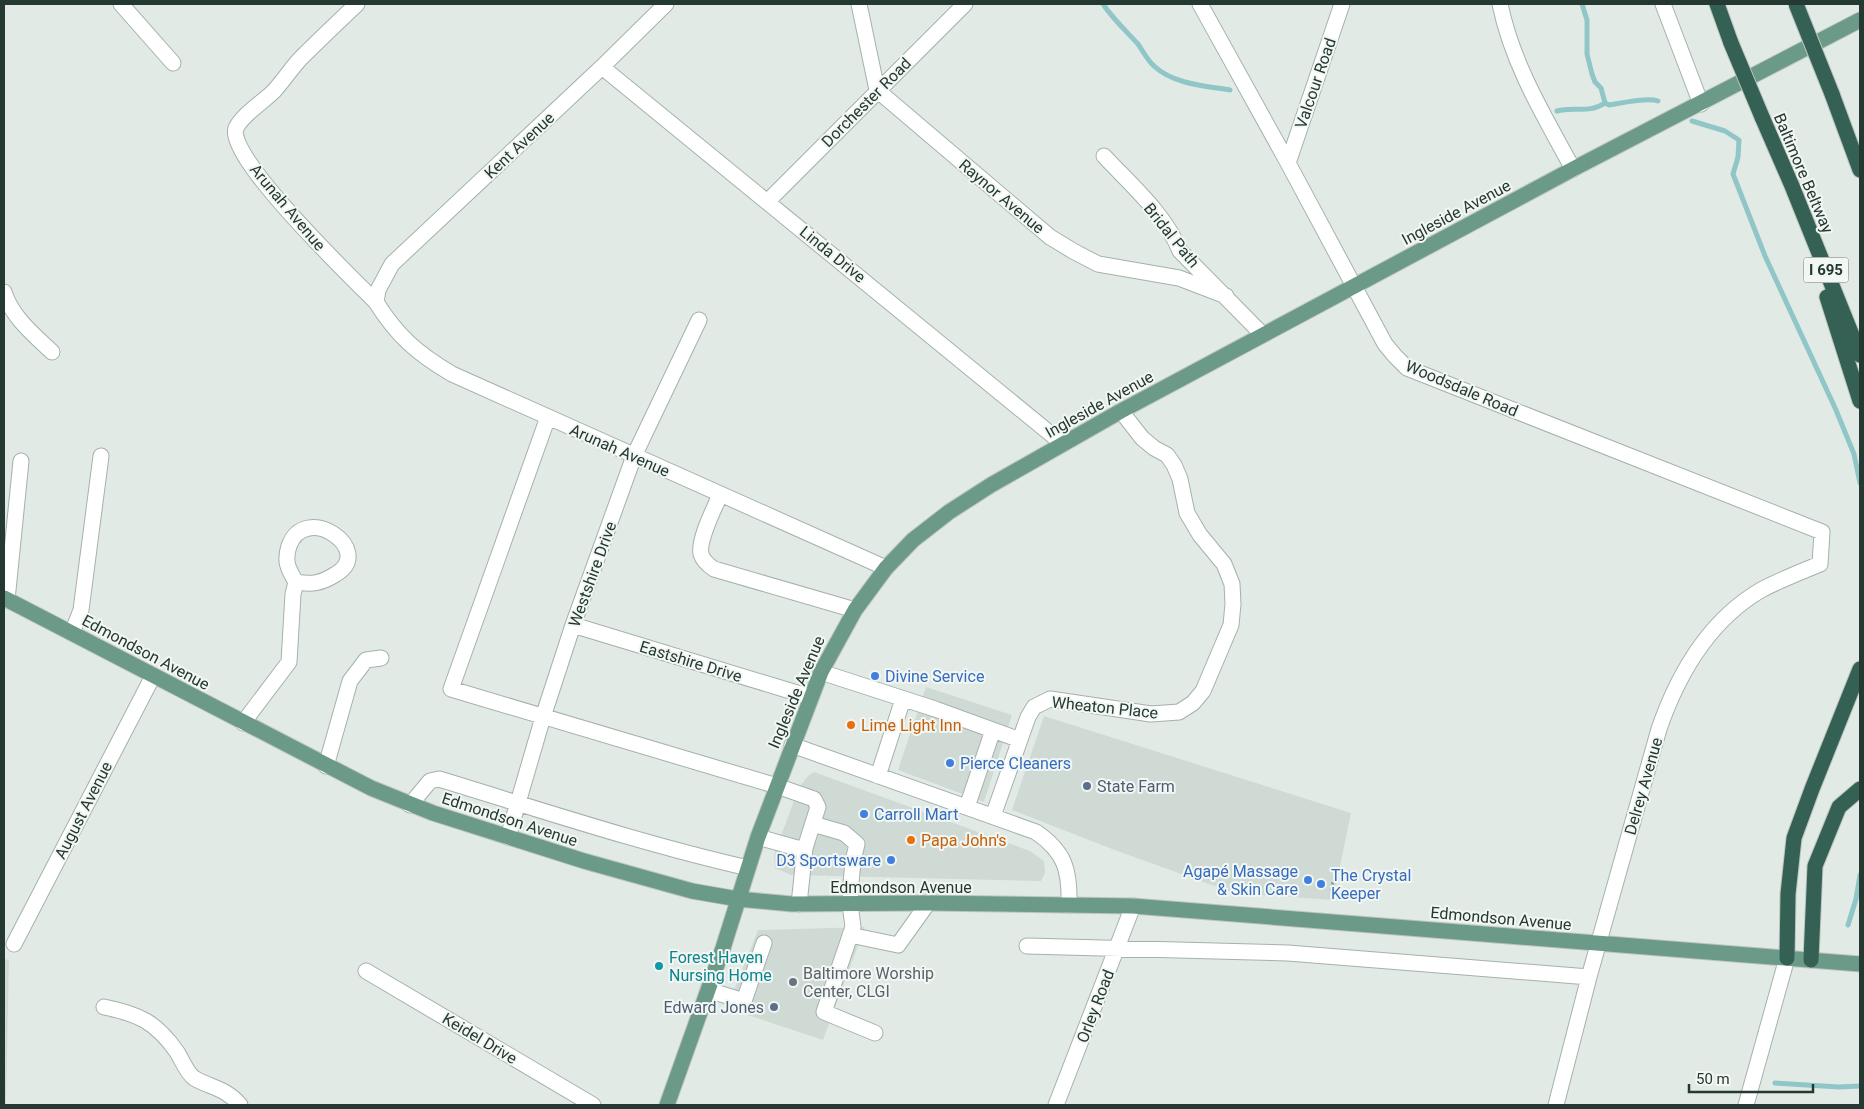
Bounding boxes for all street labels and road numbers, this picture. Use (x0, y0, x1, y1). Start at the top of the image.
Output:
street label: Valcour Road (1291, 35, 1340, 131)
street label: Dorchester Road (818, 54, 915, 151)
street label: Kent Avenue (480, 108, 558, 183)
street label: Baltimore Beltway (1770, 110, 1838, 236)
street label: Raynor Avenue (955, 155, 1048, 238)
street label: Arunah Avenue (246, 160, 329, 255)
street label: Ingleside Avenue (1399, 176, 1514, 249)
street label: Bridal Path (1140, 199, 1203, 271)
street label: Linda Drive (796, 222, 869, 287)
road number: I 695 (1804, 258, 1848, 282)
street label: Woodsdale Road (1403, 356, 1521, 421)
street label: Ingleside Avenue (1042, 367, 1157, 442)
street label: Arunah Avenue (567, 420, 673, 481)
street label: Westshire Drive (565, 519, 620, 629)
street label: Edmondson Avenue (79, 611, 213, 694)
street label: Ingleside Avenue (764, 633, 829, 751)
street label: Eastshire Drive (637, 637, 744, 686)
street label: Wheaton Place (1051, 692, 1159, 723)
street label: Delrey Avenue (1621, 735, 1666, 837)
street label: August Avenue (51, 758, 116, 862)
street label: Edmondson Avenue (440, 789, 580, 850)
street label: Edmondson Avenue (830, 878, 972, 897)
street label: Edmondson Avenue (1430, 903, 1572, 934)
street label: Orley Road (1073, 967, 1118, 1046)
street label: Keidel Drive (439, 1009, 520, 1068)

